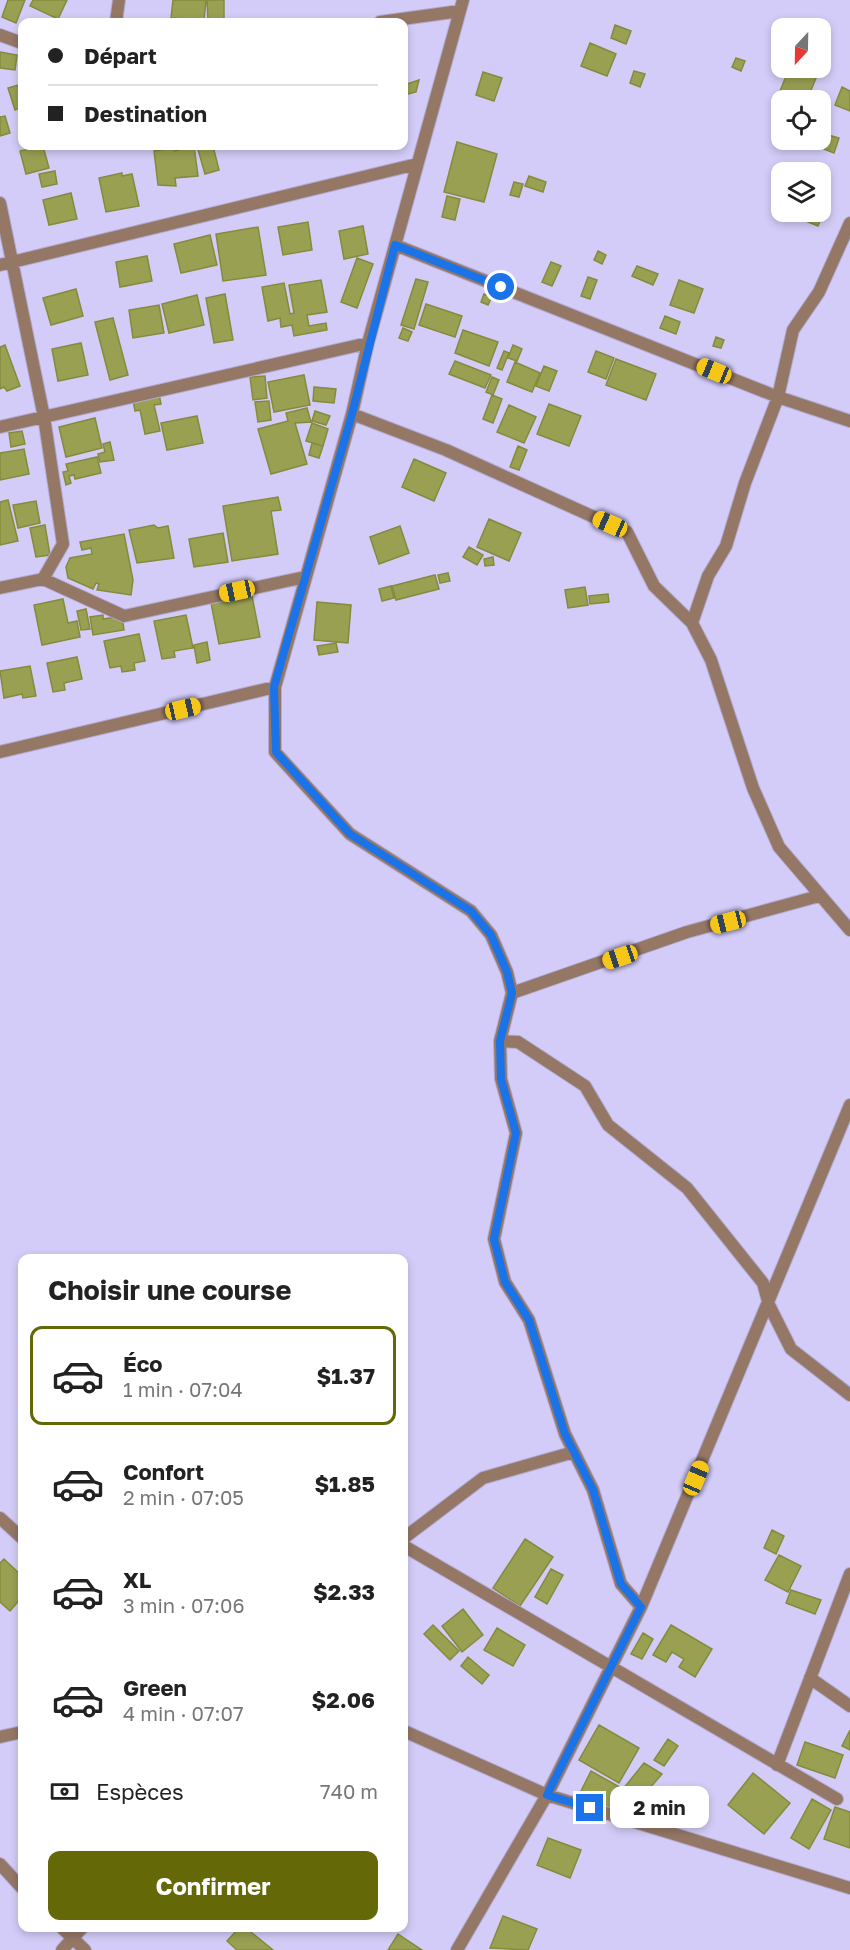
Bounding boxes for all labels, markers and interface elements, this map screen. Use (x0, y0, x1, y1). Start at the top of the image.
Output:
north arrow (771, 18, 831, 78)
map controls (771, 18, 831, 222)
text: Départ (84, 42, 157, 69)
button: locate (771, 90, 831, 150)
text: Destination (84, 100, 207, 127)
button: layers (771, 162, 831, 222)
route start (487, 273, 514, 300)
car (694, 356, 734, 386)
car (590, 508, 630, 540)
car (218, 578, 256, 604)
car (163, 696, 203, 722)
car (708, 909, 748, 935)
car (600, 943, 640, 971)
text: Choisir une course (48, 1274, 291, 1306)
icon: car (51, 1349, 105, 1403)
text: Éco (123, 1350, 162, 1377)
text: $1.37 (316, 1362, 375, 1389)
text: 1 min · 07:04 (123, 1377, 243, 1401)
icon: car (51, 1457, 105, 1511)
text: Confort (123, 1458, 204, 1485)
car (681, 1458, 711, 1498)
text: $1.85 (314, 1470, 375, 1497)
text: 2 min · 07:05 (123, 1485, 244, 1509)
icon: car (51, 1565, 105, 1619)
text: XL (123, 1566, 151, 1593)
text: $2.33 (313, 1578, 375, 1605)
text: 3 min · 07:06 (123, 1593, 245, 1617)
icon: car (51, 1673, 105, 1727)
text: Green (123, 1674, 187, 1701)
text: $2.06 (312, 1686, 375, 1713)
text: 4 min · 07:07 (123, 1701, 244, 1725)
icon: cash (48, 1775, 81, 1808)
text: Espèces (96, 1778, 184, 1805)
text: 740 m (320, 1779, 378, 1803)
callout: 2 min (611, 1787, 710, 1829)
route end (576, 1794, 603, 1821)
text: 2 min (633, 1795, 686, 1819)
button: Confirmer (48, 1851, 378, 1920)

